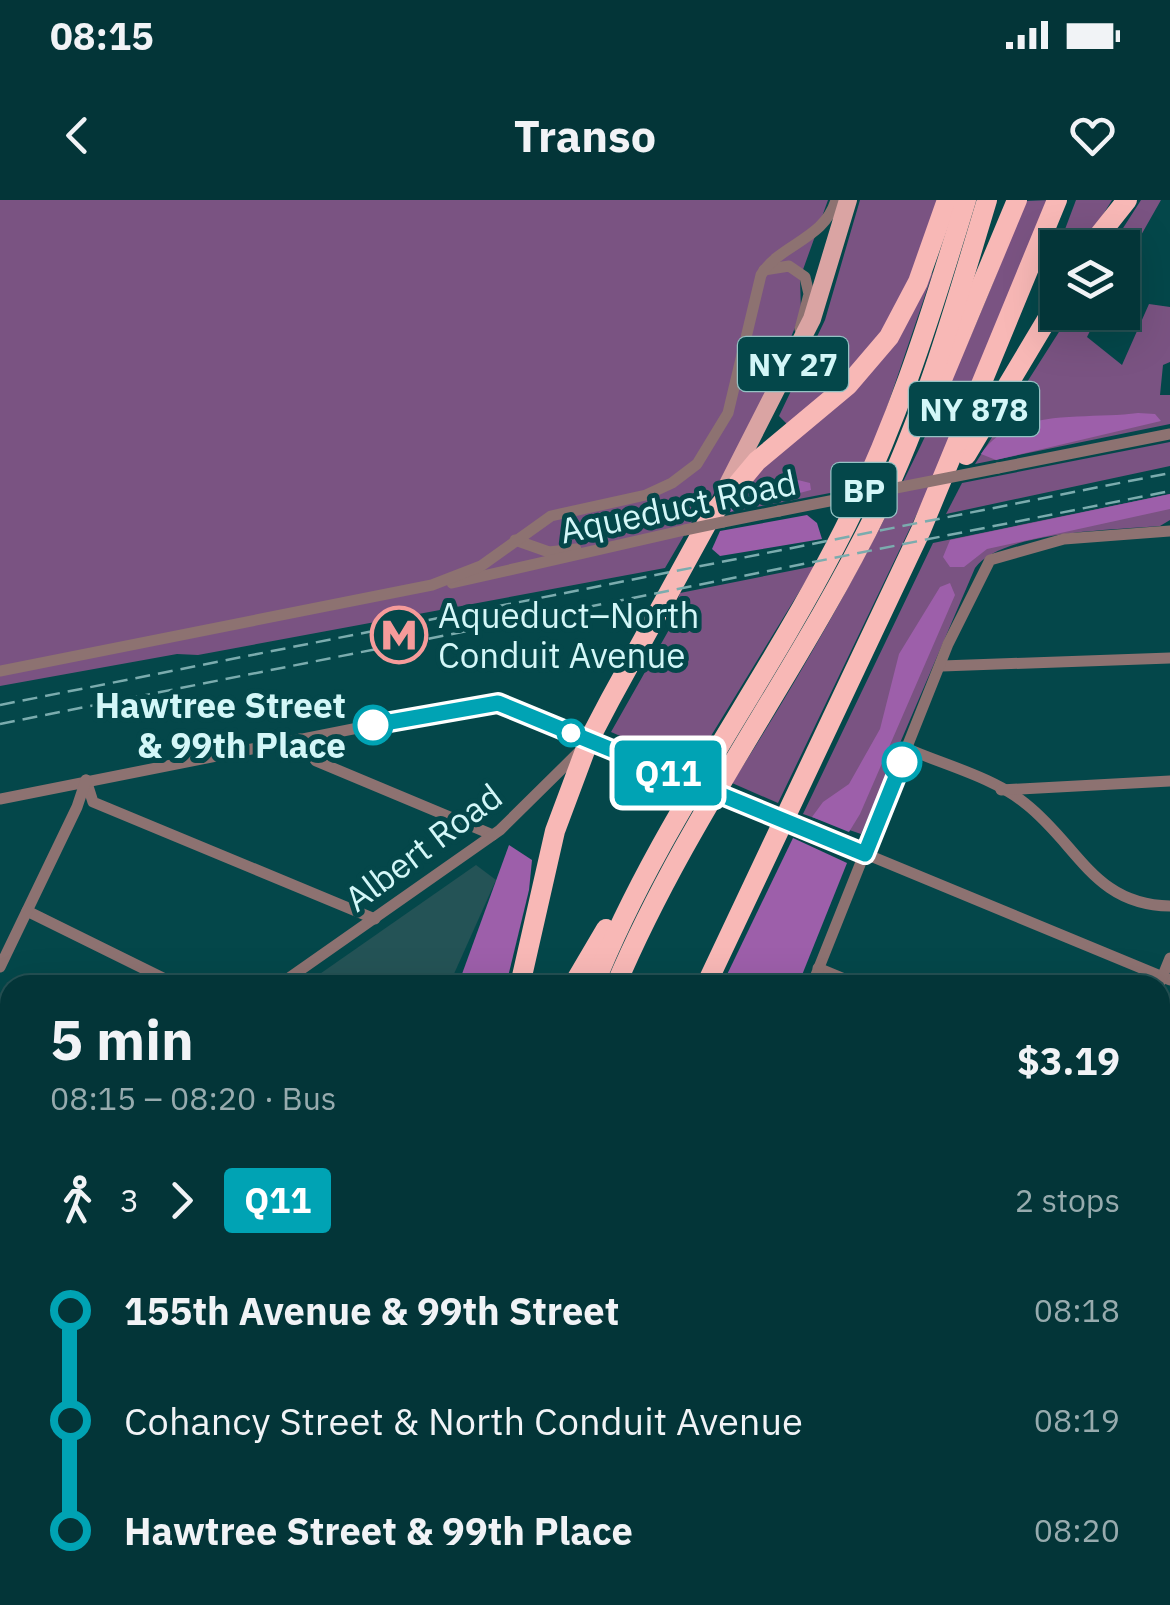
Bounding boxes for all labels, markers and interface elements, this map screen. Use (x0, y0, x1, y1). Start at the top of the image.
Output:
text: 08:15 (50, 11, 154, 60)
text: Transo (514, 106, 656, 164)
icon: back (50, 108, 105, 163)
icon: heart (1065, 108, 1120, 163)
map controls (1040, 230, 1140, 330)
button: layers (1040, 230, 1140, 330)
road number: NY 27 (738, 337, 848, 391)
road number: NY 878 (909, 382, 1039, 436)
street label: Aqueduct Road (556, 458, 800, 554)
road number: BP (832, 463, 896, 517)
place label: Aqueduct–North Conduit Avenue (438, 592, 699, 678)
metro station icon: Aqueduct–North Conduit Avenue (369, 605, 429, 665)
place label: Hawtree Street & 99th Place (95, 682, 346, 768)
marker: Hawtree Street & 99th Place (354, 706, 392, 744)
unlabelled marker (558, 720, 584, 746)
line badge: Q11 (610, 740, 726, 806)
unlabelled marker (883, 743, 921, 781)
text: Q11 (635, 750, 702, 796)
street label: Albert Road (335, 773, 511, 921)
text: 5 min (50, 1004, 194, 1075)
text: $3.19 (1017, 1036, 1120, 1085)
text: 08:15 – 08:20 · Bus (50, 1077, 336, 1119)
icon: walk (50, 1173, 105, 1228)
icon: forward (154, 1173, 209, 1228)
text: Q11 (244, 1177, 311, 1223)
text: 3 (120, 1179, 139, 1221)
text: 2 stops (1015, 1179, 1120, 1221)
text: 155th Avenue & 99th Street (124, 1286, 619, 1335)
text: 08:18 (1034, 1289, 1120, 1331)
text: Cohancy Street & North Conduit Avenue (124, 1396, 803, 1445)
text: 08:19 (1034, 1399, 1120, 1441)
text: Hawtree Street & 99th Place (124, 1506, 633, 1555)
text: 08:20 (1034, 1509, 1120, 1551)

